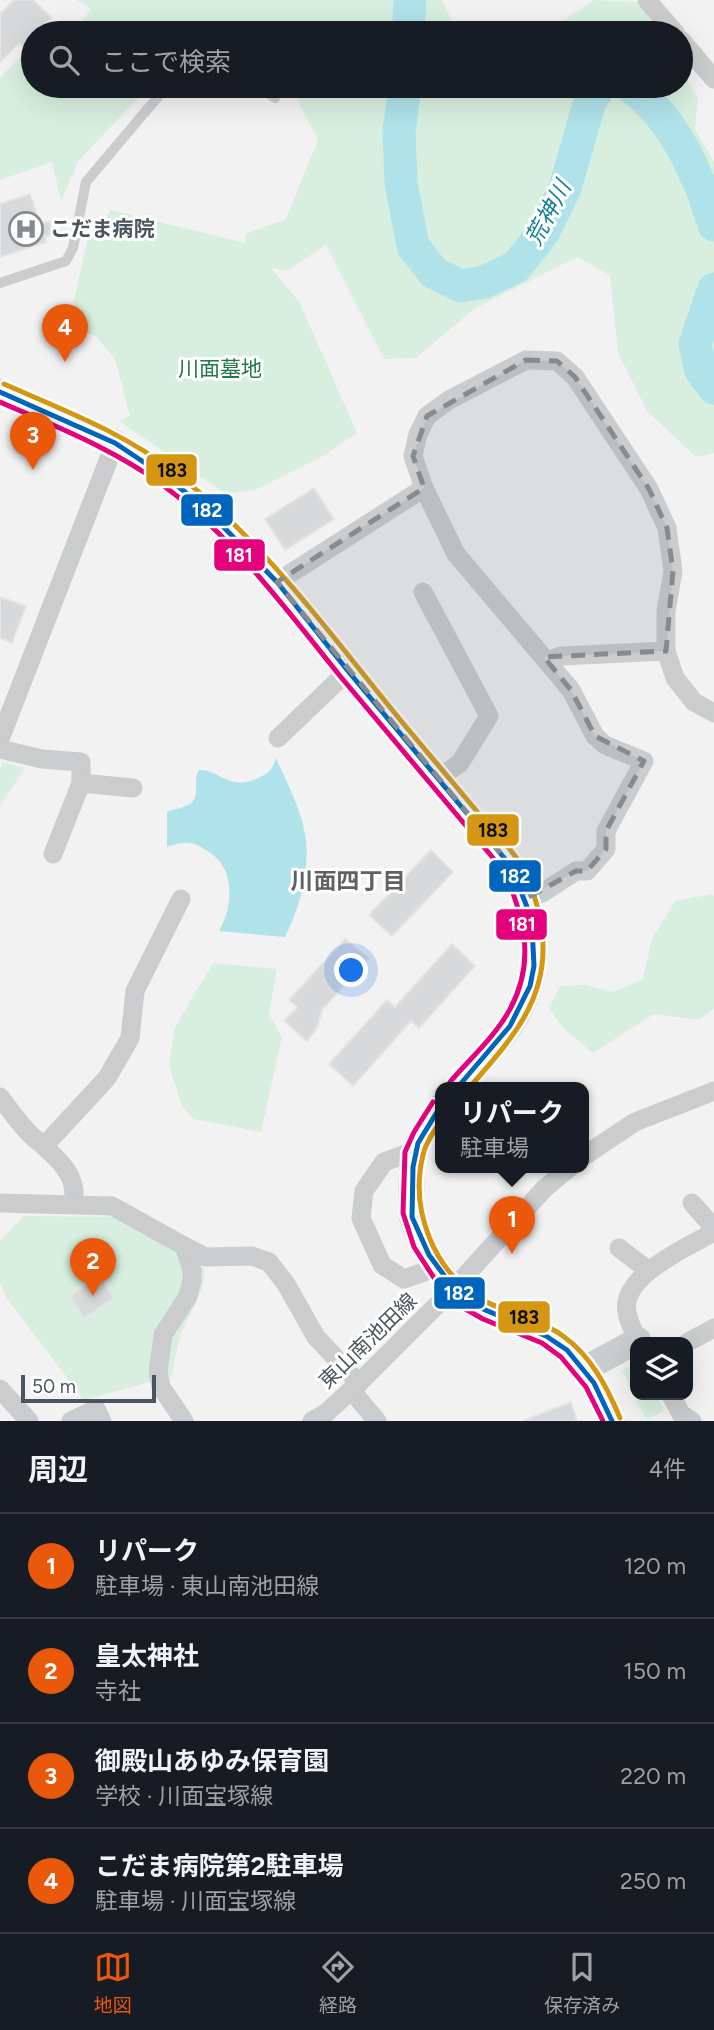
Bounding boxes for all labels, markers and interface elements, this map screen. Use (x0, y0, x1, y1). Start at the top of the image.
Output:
search box (21, 21, 693, 98)
icon: search (45, 41, 83, 79)
text: ここで検索 (101, 46, 231, 78)
water label: 荒神川 (519, 173, 578, 250)
hospital icon: こだま病院 (7, 210, 45, 248)
place label: こだま病院 (50, 216, 155, 241)
pin: 4 (42, 304, 88, 362)
park label: 川面墓地 (178, 356, 262, 381)
pin: 3 (10, 412, 56, 470)
line badge: 183 (145, 453, 198, 487)
text: 183 (157, 459, 187, 482)
line badge: 182 (180, 493, 234, 527)
text: 182 (192, 499, 222, 522)
line badge: 181 (213, 538, 266, 572)
text: 181 (225, 544, 253, 567)
line badge: 183 (466, 813, 520, 847)
text: 183 (478, 819, 508, 842)
line badge: 182 (488, 859, 542, 893)
text: 182 (500, 865, 530, 888)
district label: 川面四丁目 (291, 867, 406, 895)
line badge: 181 (495, 908, 548, 941)
text: 181 (508, 913, 536, 936)
your location (334, 953, 368, 987)
popup (435, 1082, 589, 1173)
text: リパーク (460, 1097, 564, 1129)
text: 駐車場 (460, 1134, 529, 1162)
pin: 1 (489, 1196, 535, 1254)
pin: 2 (70, 1238, 116, 1296)
line badge: 182 (433, 1276, 486, 1310)
text: 182 (444, 1282, 474, 1305)
street label: 東山南池田線 (314, 1288, 422, 1393)
line badge: 183 (497, 1300, 551, 1334)
text: 183 (509, 1306, 539, 1329)
map controls (630, 1337, 693, 1400)
button: layers (630, 1337, 693, 1400)
scale bar (21, 1372, 156, 1404)
text: 50 m (32, 1375, 76, 1398)
text: 周辺 (28, 1451, 88, 1488)
text: 4件 (649, 1455, 686, 1483)
text: リパーク (95, 1535, 199, 1567)
text: 1 (46, 1552, 56, 1580)
text: 120 m (624, 1552, 686, 1580)
text: 駐車場 · 東山南池田線 (95, 1572, 319, 1600)
text: 皇太神社 (95, 1640, 199, 1672)
text: 2 (44, 1657, 58, 1685)
text: 150 m (623, 1657, 686, 1685)
text: 寺社 (95, 1677, 141, 1705)
text: 御殿山あゆみ保育園 (95, 1745, 329, 1777)
text: 3 (45, 1762, 57, 1790)
text: 220 m (620, 1762, 686, 1790)
text: 学校 · 川面宝塚線 (95, 1782, 273, 1810)
text: こだま病院第2駐車場 (95, 1850, 344, 1882)
text: 4 (44, 1867, 58, 1895)
text: 250 m (620, 1867, 686, 1895)
text: 駐車場 · 川面宝塚線 (95, 1887, 296, 1915)
tab: 地図 (94, 1948, 132, 2017)
tab: 経路 (319, 1948, 357, 2017)
tab: 保存済み (544, 1948, 620, 2017)

